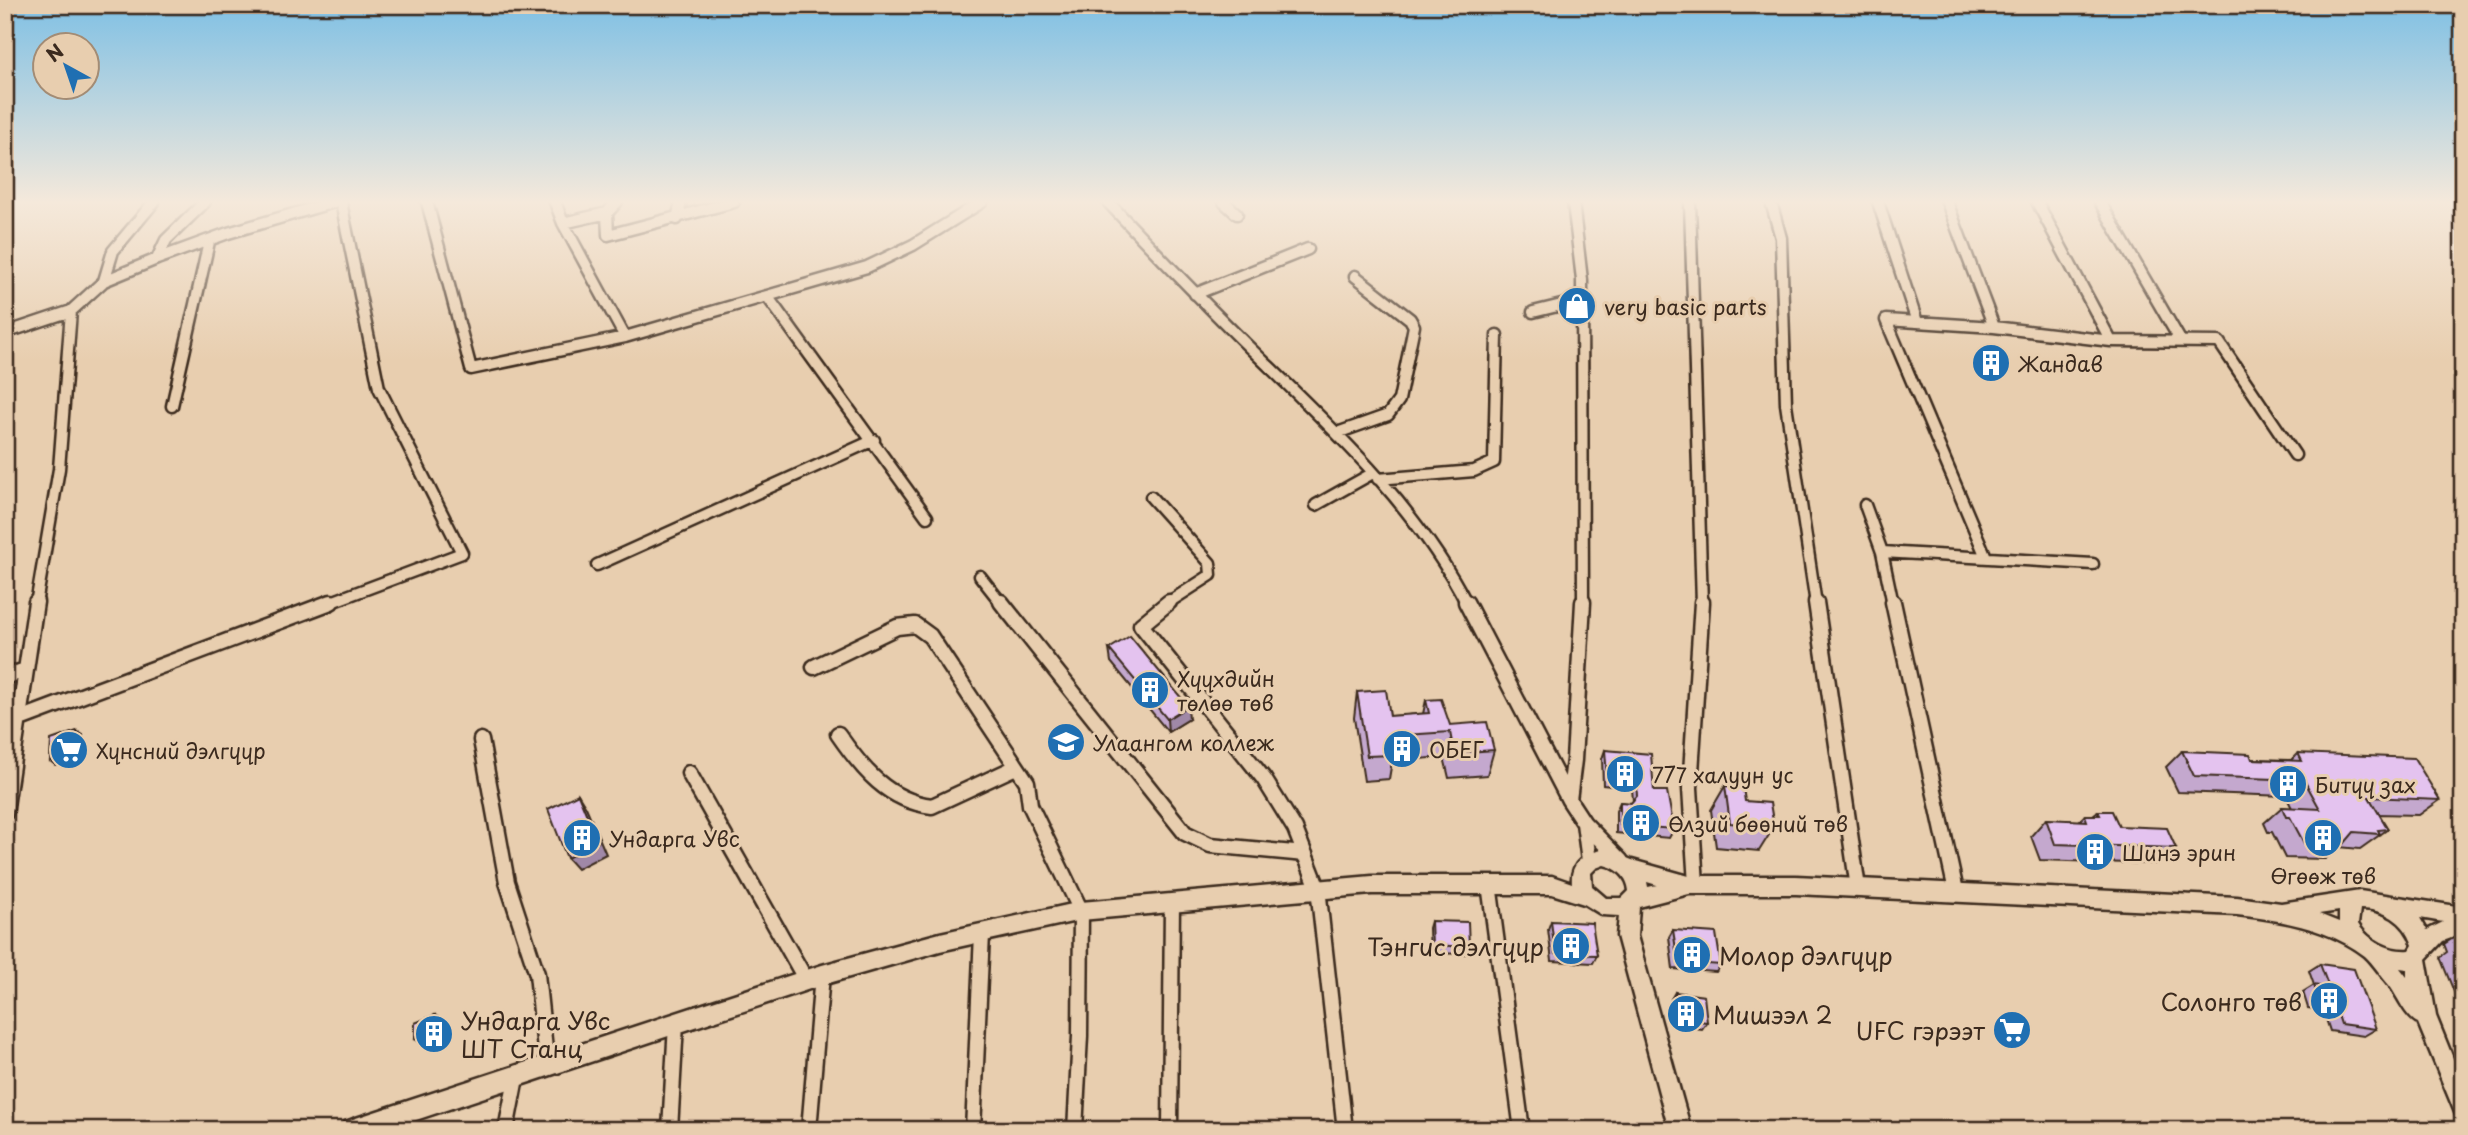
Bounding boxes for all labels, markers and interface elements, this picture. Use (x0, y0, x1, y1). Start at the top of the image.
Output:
north arrow (32, 32, 102, 102)
text: N (40, 37, 69, 68)
shop icon: very basic parts (1556, 285, 1598, 327)
place label: very basic parts (1604, 290, 1767, 322)
building icon: Жандав (1970, 342, 2012, 384)
place label: Жандав (2018, 347, 2103, 379)
place label: Хүүхдийн төлөө төв (1177, 662, 1275, 718)
building icon: Хүүхдийн төлөө төв (1129, 669, 1171, 711)
school or university icon: Улаангом коллеж (1045, 721, 1087, 763)
place label: Улаангом коллеж (1093, 726, 1275, 758)
building icon: ОБЕГ (1381, 728, 1423, 770)
supermarket icon: Хүнсний дэлгүүр (48, 729, 90, 771)
place label: ОБЕГ (1429, 733, 1484, 765)
place label: Хүнсний дэлгүүр (96, 734, 266, 766)
building icon: 777 халуун ус (1604, 753, 1646, 795)
place label: 777 халуун ус (1652, 758, 1793, 790)
building icon: Битүү зах (2267, 763, 2309, 805)
place label: Битүү зах (2315, 768, 2416, 800)
building icon: Өлзий бөөний төв (1620, 802, 1662, 844)
place label: Өлзий бөөний төв (1668, 807, 1848, 839)
building icon: Ундарга Увс (561, 817, 603, 859)
building icon: Өгөөж төв (2302, 817, 2344, 859)
place label: Ундарга Увс (609, 822, 740, 854)
building icon: Шинэ эрин (2074, 831, 2116, 873)
place label: Шинэ эрин (2122, 836, 2236, 868)
place label: Өгөөж төв (2270, 859, 2376, 891)
building icon: Тэнгис дэлгүүр (1550, 925, 1592, 967)
place label: Тэнгис дэлгүүр (1367, 928, 1544, 964)
building icon: Молор дэлгүүр (1671, 934, 1713, 976)
place label: Молор дэлгүүр (1719, 937, 1893, 973)
building icon: Солонго төв (2308, 980, 2350, 1022)
place label: Солонго төв (2160, 983, 2302, 1019)
building icon: Мишээл 2 (1665, 993, 1707, 1035)
place label: Мишээл 2 (1713, 996, 1833, 1032)
place label: Ундарга Увс ШТ Станц (461, 1002, 610, 1066)
supermarket icon: UFC гэрээт (1991, 1009, 2033, 1051)
place label: UFC гэрээт (1855, 1012, 1985, 1048)
building icon: Ундарга Увс ШТ Станц (413, 1013, 455, 1055)

